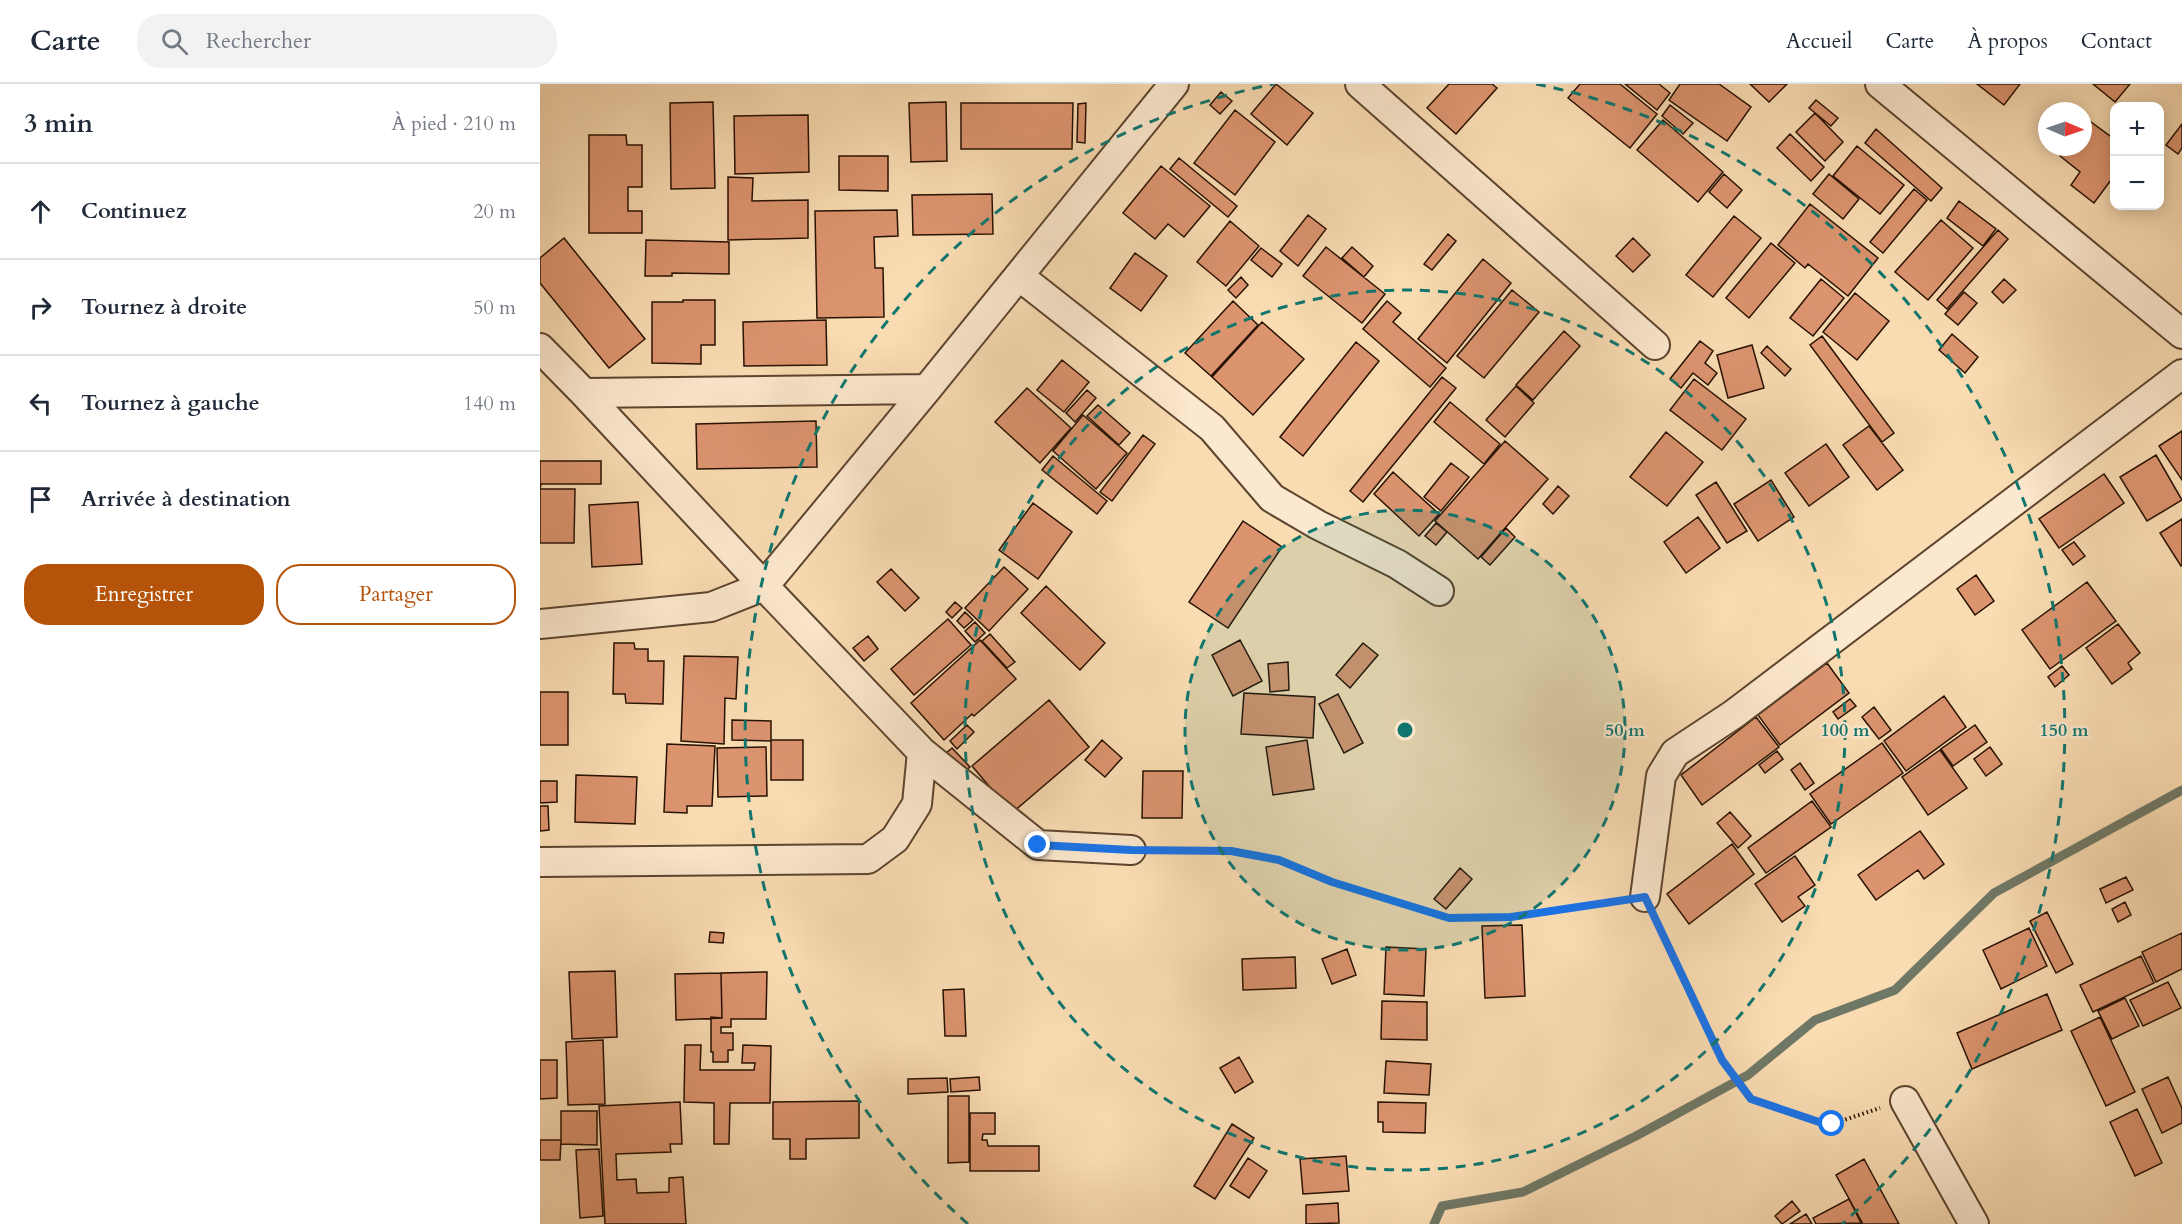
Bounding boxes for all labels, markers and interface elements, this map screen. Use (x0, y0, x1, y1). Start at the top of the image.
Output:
search box (137, 14, 557, 68)
text: Carte (30, 22, 101, 60)
icon: search (158, 25, 191, 58)
text: Rechercher (206, 26, 311, 56)
text: Accueil (1786, 27, 1852, 56)
text: Carte (1885, 27, 1934, 56)
text: À propos (1967, 27, 2048, 56)
text: Contact (2081, 27, 2152, 56)
north arrow (2038, 102, 2092, 156)
map controls (2110, 102, 2164, 210)
button: + (2110, 102, 2164, 156)
text: 3 min (24, 106, 93, 141)
text: À pied · 210 m (392, 110, 516, 137)
button: − (2110, 156, 2164, 210)
icon: ahead (24, 195, 57, 228)
text: Continuez (81, 196, 187, 226)
text: 20 m (473, 198, 516, 225)
icon: right (24, 291, 57, 324)
text: Tournez à droite (81, 292, 247, 322)
text: 50 m (473, 294, 516, 321)
icon: left (24, 387, 57, 420)
text: Tournez à gauche (81, 388, 260, 418)
text: 140 m (463, 390, 516, 417)
icon: arrive (24, 483, 57, 516)
text: Arrivée à destination (81, 484, 291, 514)
button: Enregistrer (24, 564, 264, 625)
button: Partager (276, 564, 516, 625)
text: 50 m (1605, 718, 1645, 743)
text: 100 m (1820, 718, 1870, 743)
text: 150 m (2039, 718, 2089, 743)
centre of rings (1395, 720, 1415, 740)
route end (1024, 831, 1050, 857)
route start (1818, 1110, 1844, 1136)

